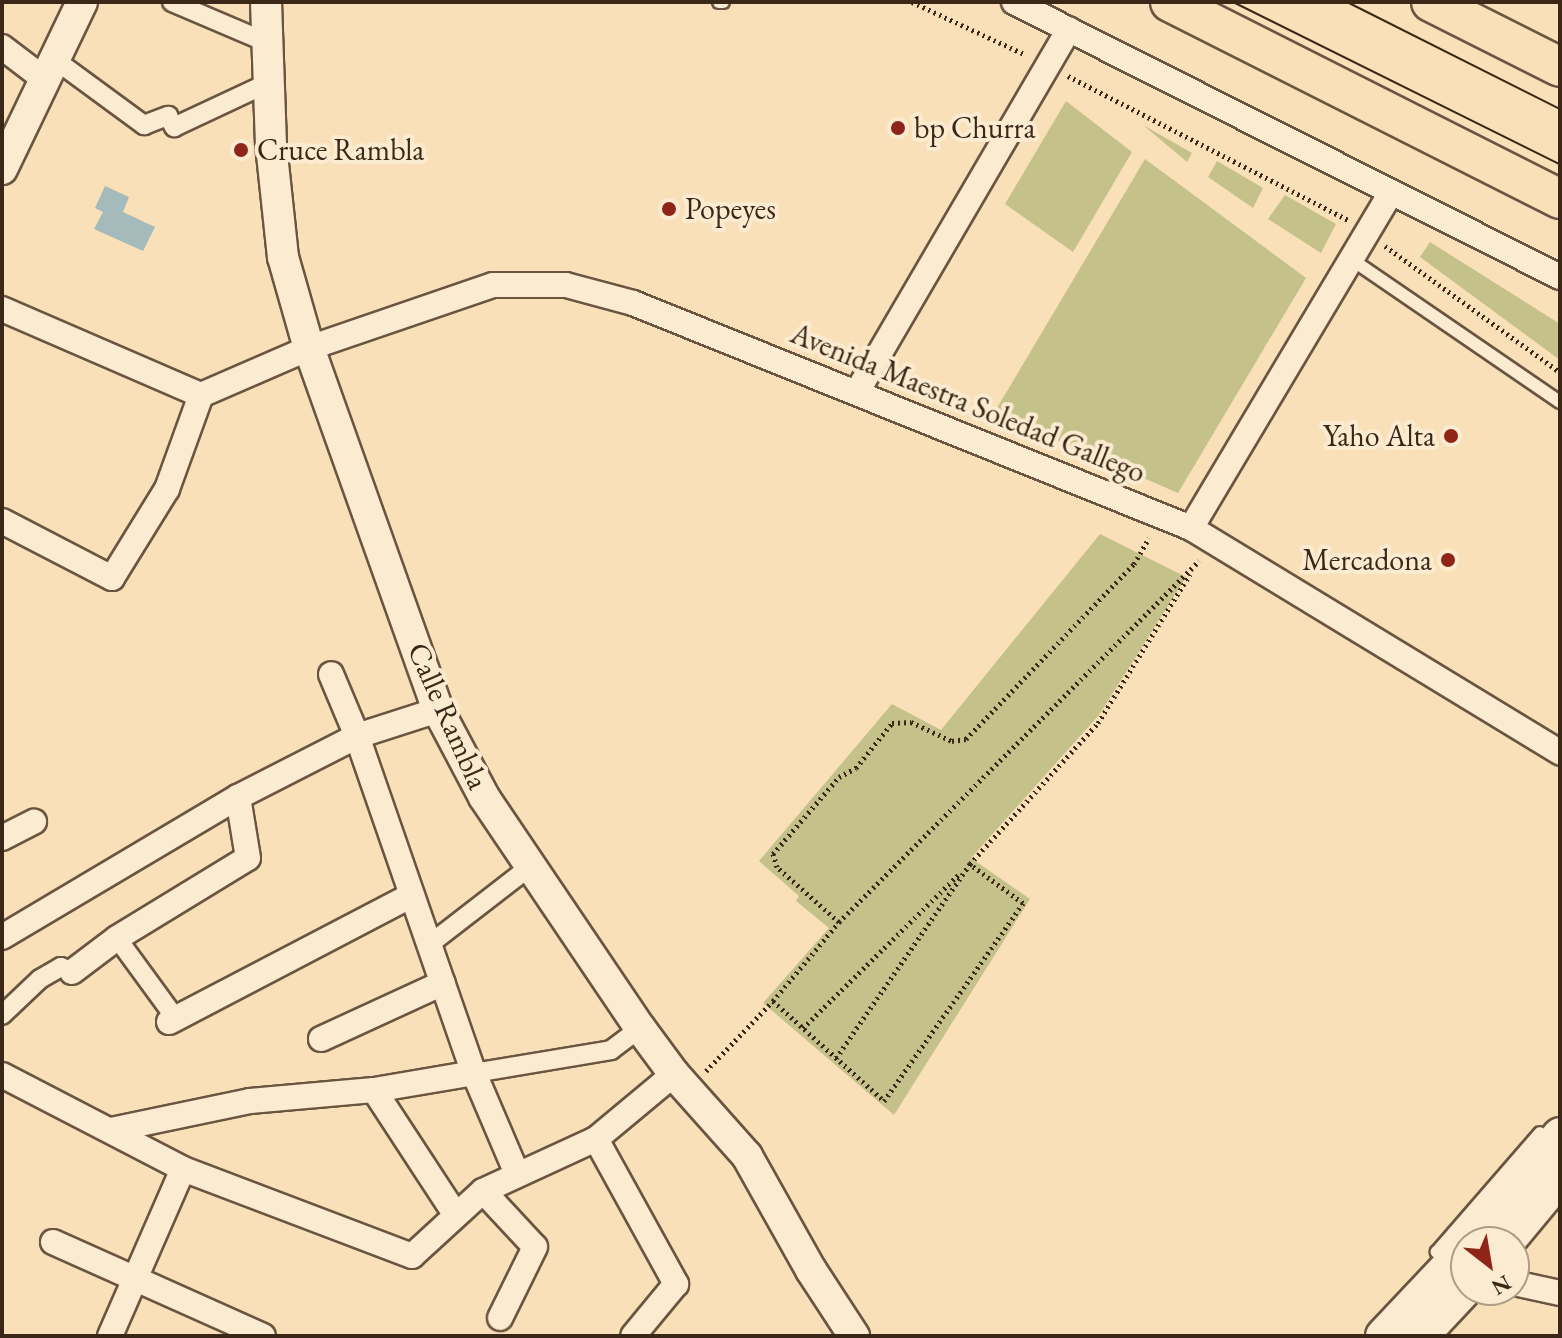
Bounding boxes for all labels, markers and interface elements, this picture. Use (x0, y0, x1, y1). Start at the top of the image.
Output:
place label: bp Churra (914, 110, 1036, 146)
marker: bp Churra (889, 119, 907, 137)
place label: Cruce Rambla (257, 132, 424, 168)
marker: Cruce Rambla (232, 141, 250, 159)
place label: Popeyes (685, 191, 776, 227)
marker: Popeyes (660, 200, 678, 218)
street label: Avenida Maestra Soledad Gallego (785, 315, 1151, 491)
place label: Yaho Alta (1323, 418, 1435, 454)
marker: Yaho Alta (1442, 427, 1460, 445)
place label: Mercadona (1302, 542, 1432, 578)
marker: Mercadona (1439, 551, 1457, 569)
street label: Calle Rambla (400, 637, 496, 795)
north arrow (1450, 1226, 1530, 1306)
text: N (1486, 1268, 1517, 1302)

